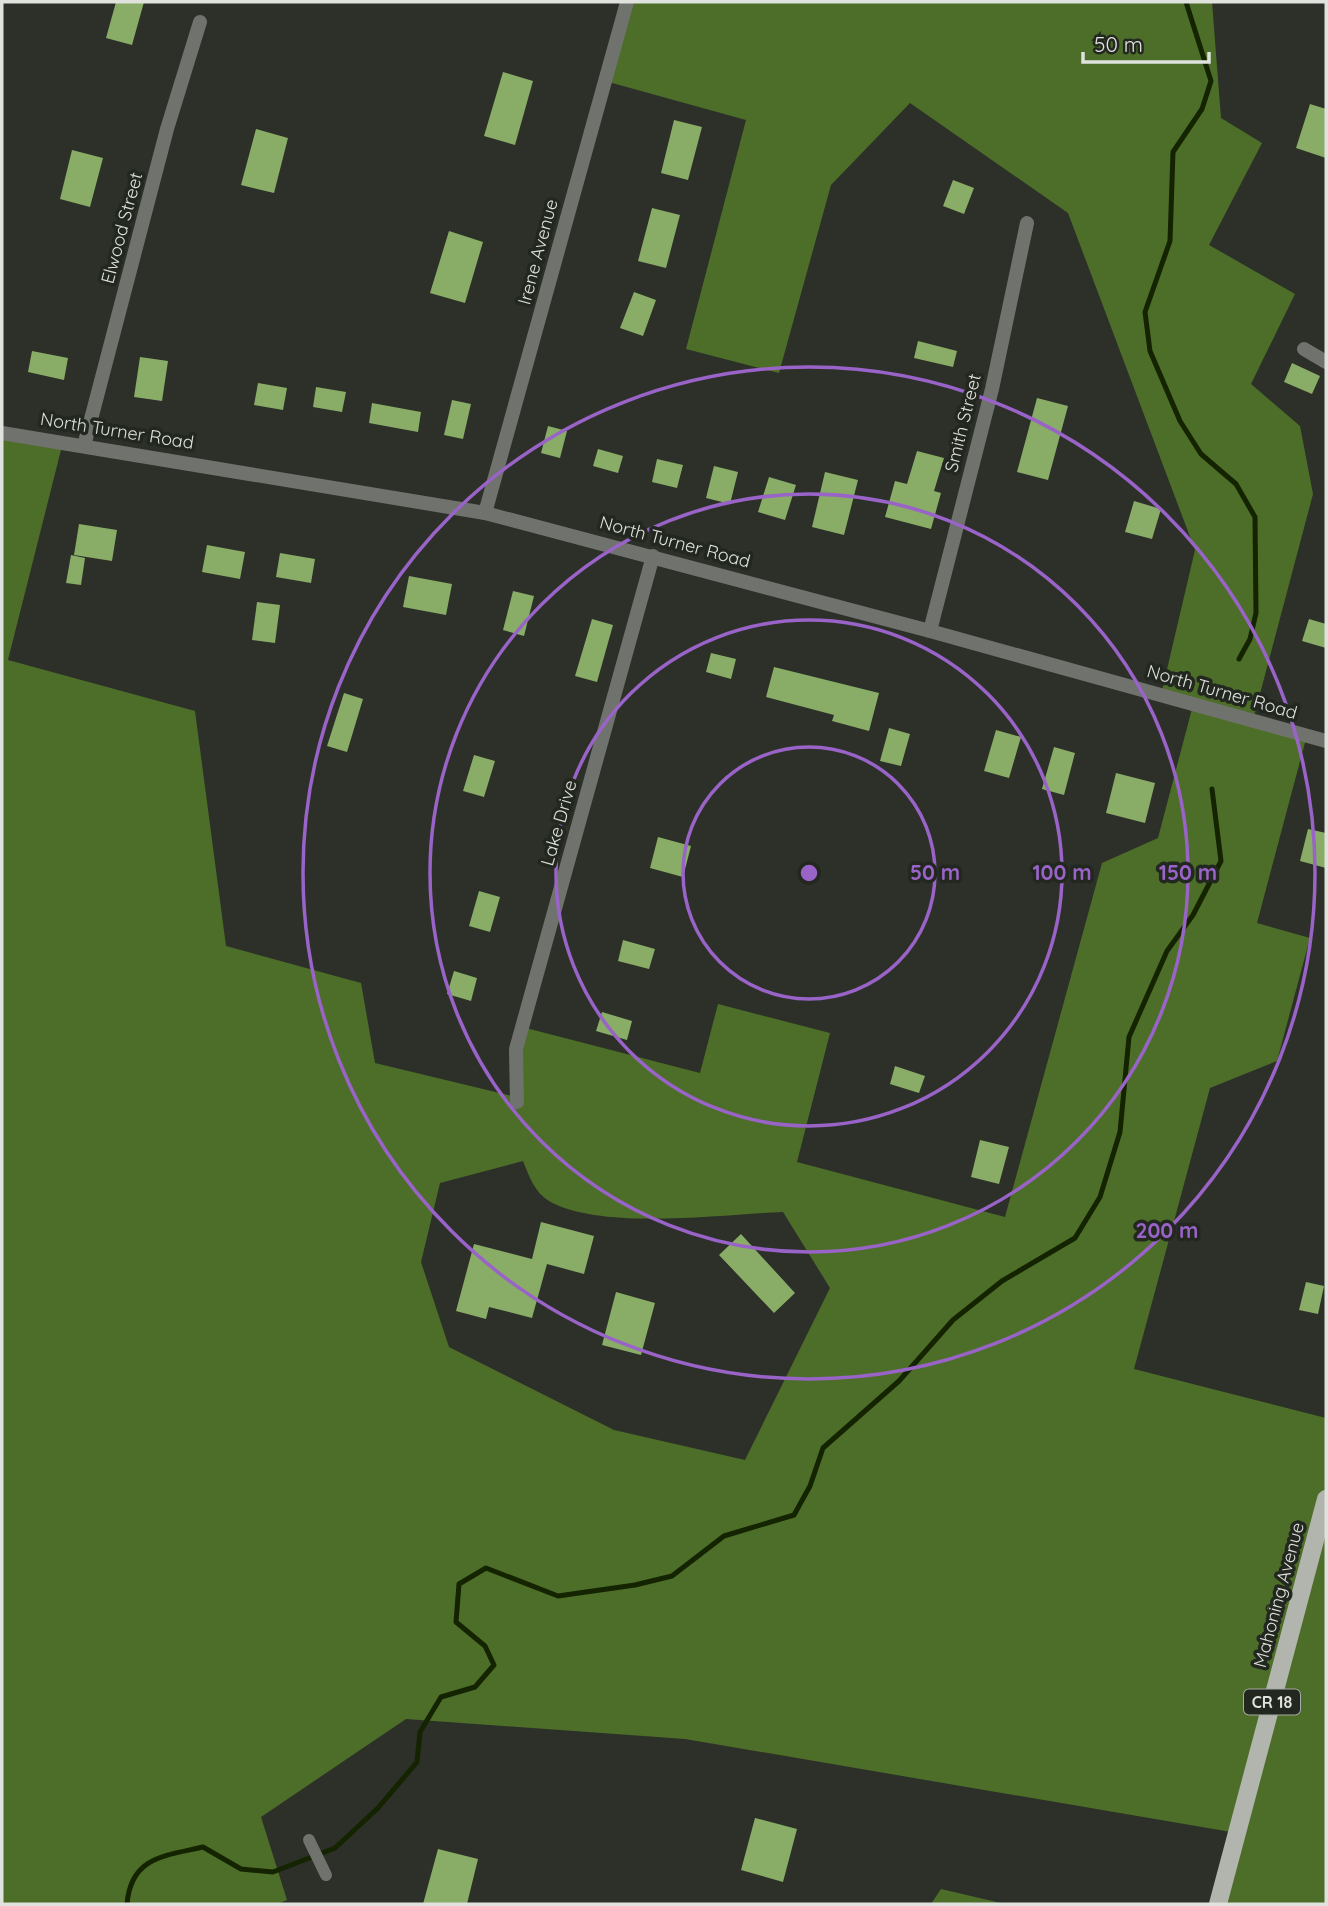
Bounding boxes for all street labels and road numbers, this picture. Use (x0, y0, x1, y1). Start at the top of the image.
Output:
street label: Elwood Street (96, 170, 147, 286)
street label: Irene Avenue (512, 197, 563, 307)
street label: Smith Street (939, 371, 986, 475)
street label: North Turner Road (39, 407, 195, 454)
street label: North Turner Road (597, 510, 753, 573)
street label: North Turner Road (1144, 659, 1300, 724)
street label: Lake Drive (535, 777, 582, 868)
street label: Mahoning Avenue (1248, 1520, 1309, 1670)
road number: CR 18 (1244, 1690, 1300, 1714)

